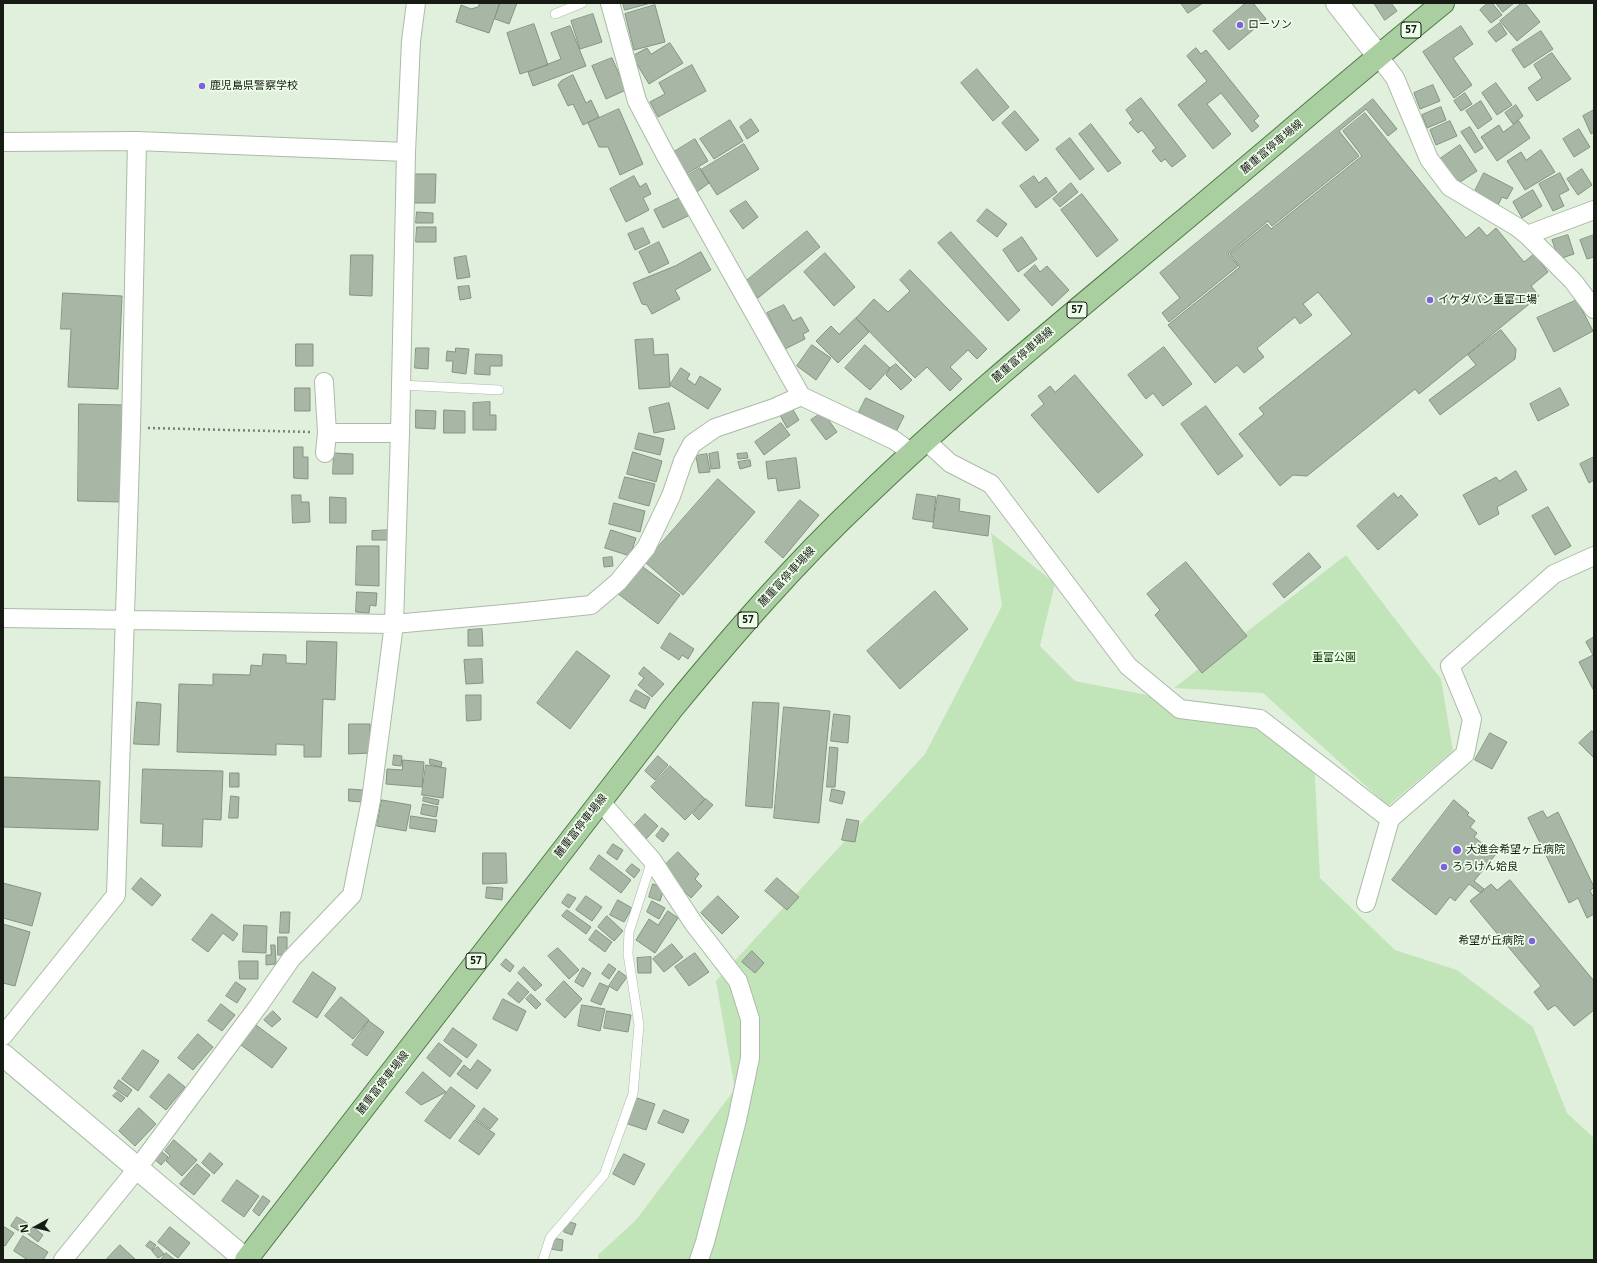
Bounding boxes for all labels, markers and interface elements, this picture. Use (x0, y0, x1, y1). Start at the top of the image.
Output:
place label: ローソン (1248, 18, 1292, 32)
marker: ローソン (1235, 20, 1245, 30)
road number: 57 (1401, 22, 1421, 38)
place label: 鹿児島県警察学校 (210, 79, 298, 93)
marker: 鹿児島県警察学校 (197, 81, 207, 91)
street label: 麓重富停車場線 (1238, 117, 1306, 177)
place label: イケダパン重富工場 (1438, 293, 1537, 307)
marker: イケダパン重富工場 (1425, 295, 1435, 305)
road number: 57 (1067, 302, 1087, 318)
street label: 麓重富停車場線 (990, 325, 1056, 385)
street label: 麓重富停車場線 (756, 544, 818, 610)
road number: 57 (738, 612, 758, 628)
park label: 重富公園 (1312, 651, 1356, 665)
street label: 麓重富停車場線 (552, 792, 610, 860)
place label: 大進会希望ヶ丘病院 (1466, 843, 1565, 857)
marker: 大進会希望ヶ丘病院 (1451, 844, 1463, 856)
place label: ろうけん姶良 (1452, 860, 1518, 874)
marker: ろうけん姶良 (1439, 862, 1449, 872)
place label: 希望が丘病院 (1458, 934, 1524, 948)
marker: 希望が丘病院 (1527, 936, 1537, 946)
road number: 57 (466, 953, 486, 969)
street label: 麓重富停車場線 (354, 1049, 412, 1117)
north arrow (16, 1207, 56, 1247)
text: N (16, 1223, 32, 1234)

